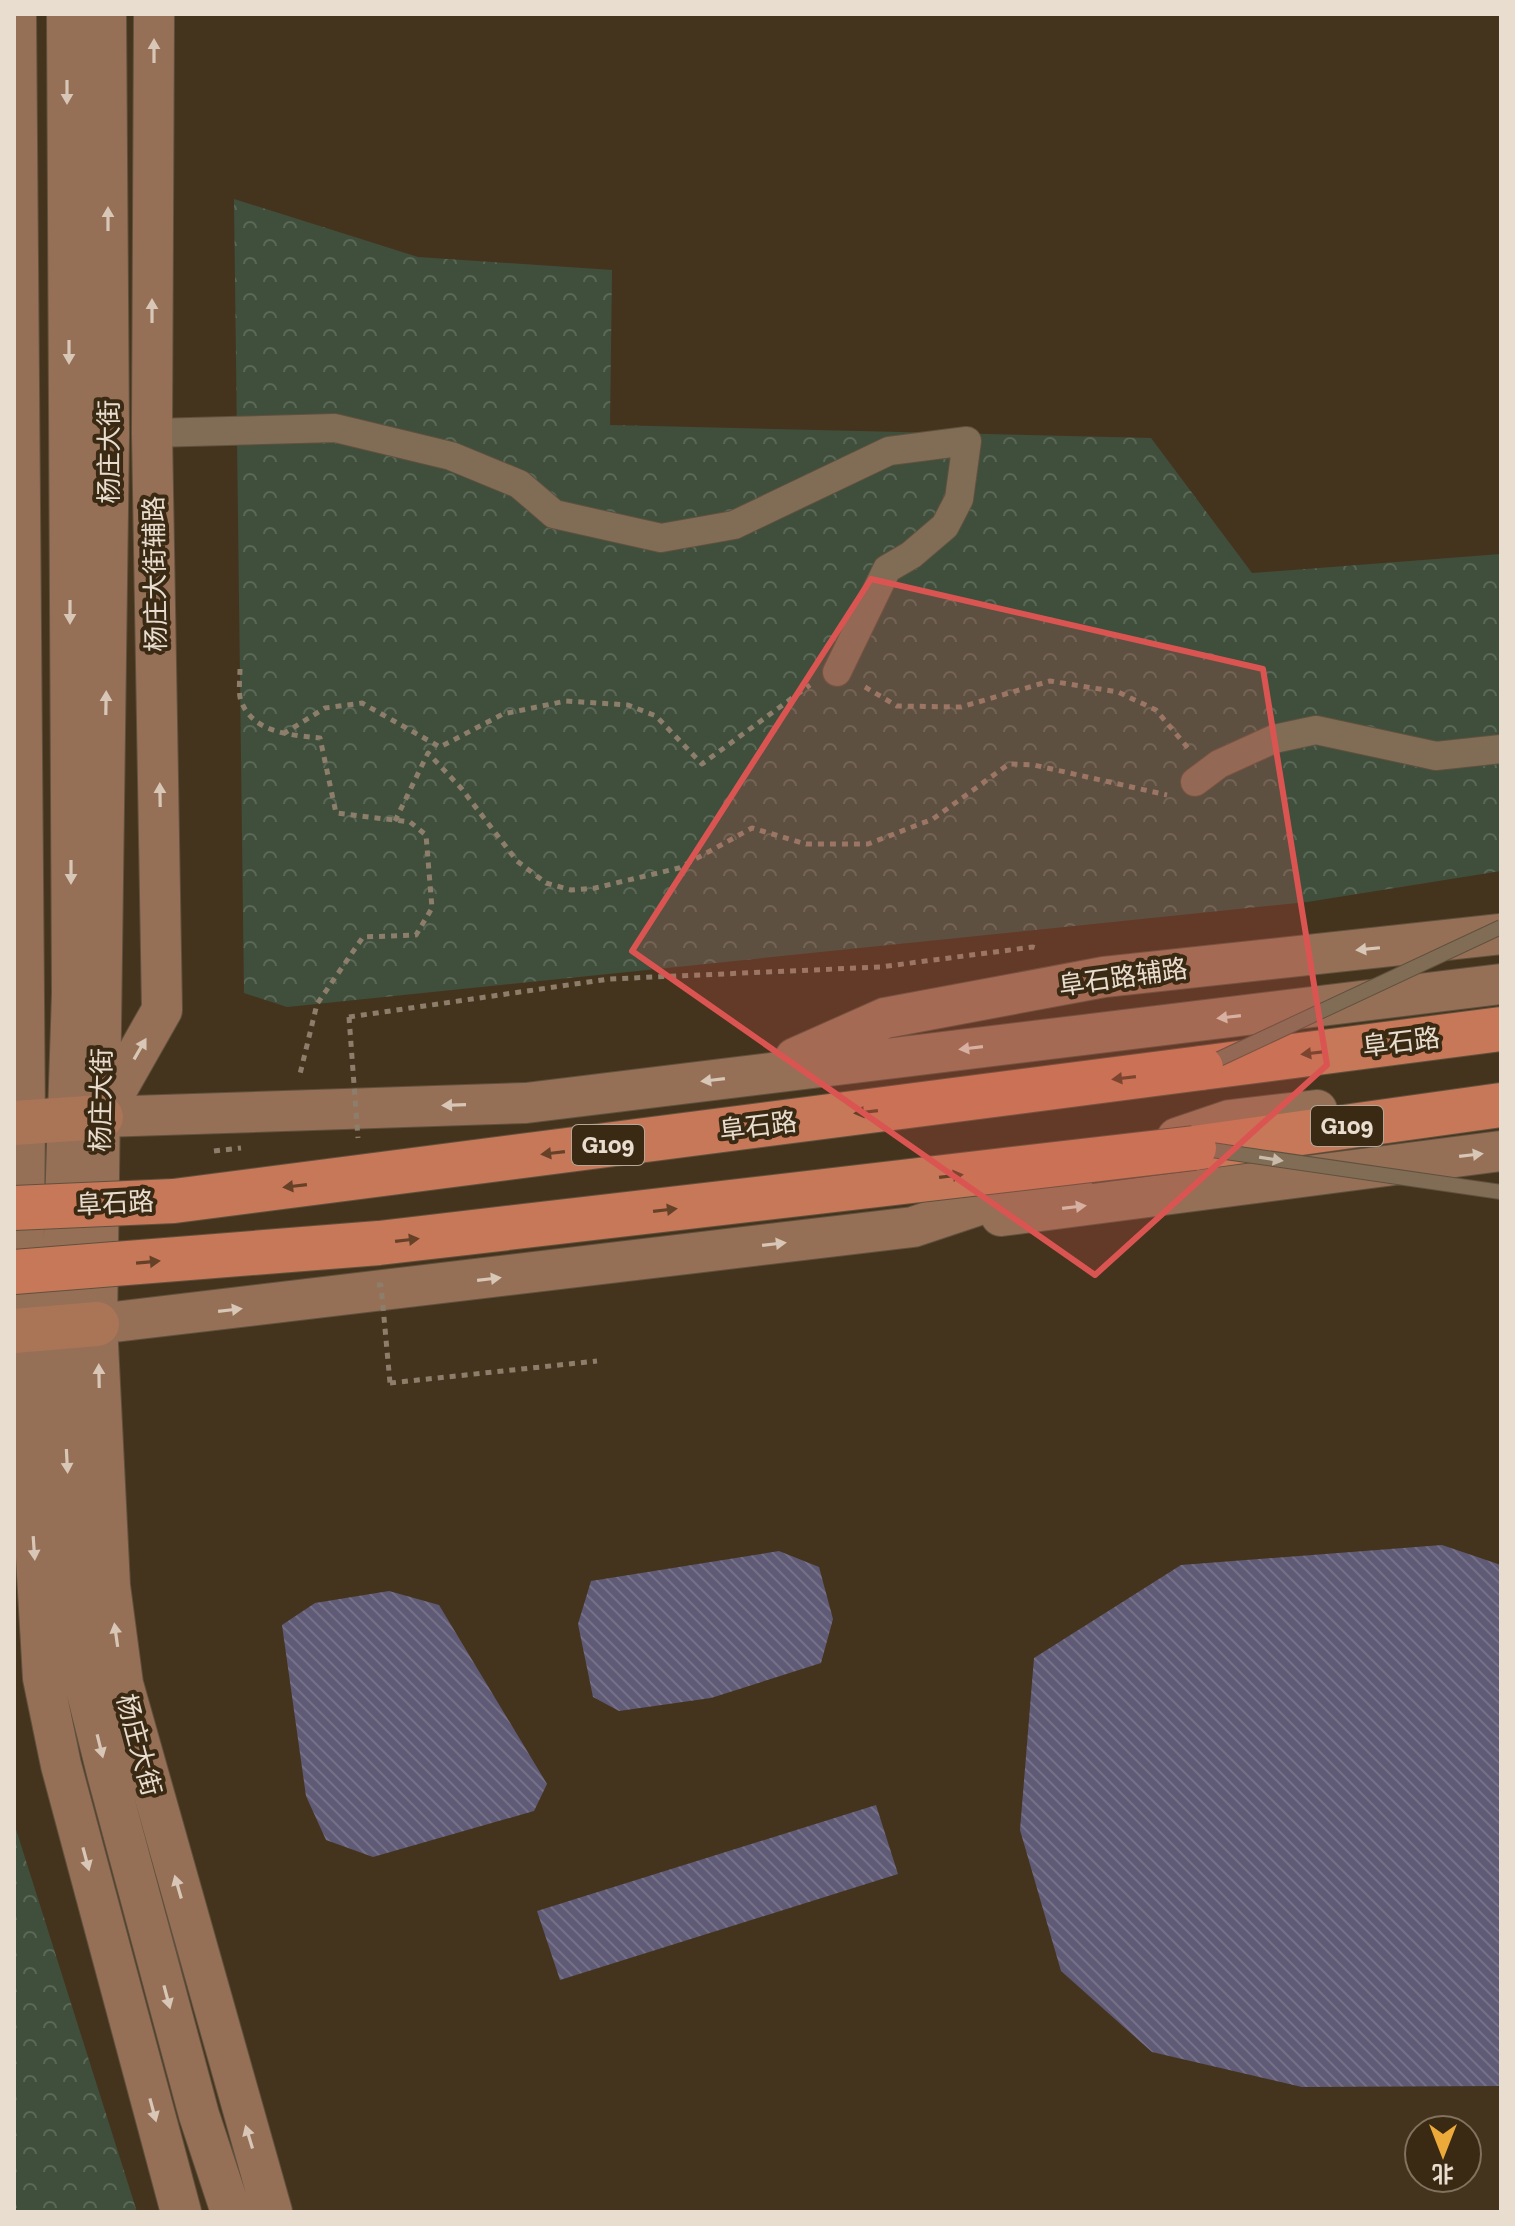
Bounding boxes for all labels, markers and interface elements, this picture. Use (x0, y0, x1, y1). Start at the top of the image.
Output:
one-way arrow (147, 38, 160, 63)
one-way arrow (61, 80, 73, 105)
one-way arrow (102, 206, 114, 231)
one-way arrow (146, 298, 158, 323)
one-way arrow (62, 340, 75, 365)
street label: 杨庄大街 (93, 400, 125, 504)
street label: 杨庄大街辅路 (138, 496, 172, 652)
one-way arrow (64, 600, 76, 625)
one-way arrow (100, 690, 112, 715)
one-way arrow (154, 782, 166, 807)
one-way arrow (65, 860, 77, 885)
one-way arrow (1355, 942, 1380, 955)
street label: 阜石路辅路 (1056, 952, 1190, 1002)
one-way arrow (1216, 1011, 1241, 1024)
street label: 阜石路 (1360, 1021, 1442, 1063)
one-way arrow (133, 1038, 147, 1060)
one-way arrow (958, 1042, 983, 1055)
one-way arrow (1300, 1047, 1325, 1060)
street label: 杨庄大街 (84, 1048, 118, 1152)
one-way arrow (1111, 1072, 1136, 1085)
one-way arrow (700, 1074, 725, 1087)
one-way arrow (441, 1099, 466, 1112)
street label: 阜石路 (717, 1105, 799, 1147)
one-way arrow (853, 1105, 878, 1118)
road number: G109 (1311, 1106, 1383, 1146)
road number: G109 (572, 1125, 644, 1165)
one-way arrow (540, 1147, 565, 1160)
one-way arrow (1458, 1148, 1483, 1161)
one-way arrow (1259, 1153, 1284, 1166)
one-way arrow (939, 1169, 964, 1182)
one-way arrow (282, 1179, 307, 1192)
street label: 阜石路 (75, 1185, 155, 1221)
one-way arrow (1062, 1200, 1087, 1213)
one-way arrow (653, 1203, 678, 1216)
one-way arrow (395, 1233, 420, 1246)
one-way arrow (762, 1237, 787, 1250)
one-way arrow (136, 1255, 161, 1268)
one-way arrow (476, 1272, 501, 1285)
one-way arrow (218, 1303, 243, 1316)
one-way arrow (92, 1363, 105, 1388)
one-way arrow (61, 1449, 74, 1474)
one-way arrow (28, 1536, 41, 1561)
one-way arrow (110, 1622, 123, 1647)
street label: 杨庄大街 (110, 1691, 168, 1799)
one-way arrow (94, 1734, 107, 1759)
one-way arrow (80, 1847, 93, 1871)
one-way arrow (171, 1875, 183, 1900)
one-way arrow (161, 1986, 174, 2010)
one-way arrow (147, 2098, 159, 2123)
north arrow (1403, 2114, 1483, 2194)
one-way arrow (242, 2125, 254, 2149)
text: 北 (1432, 2160, 1454, 2187)

